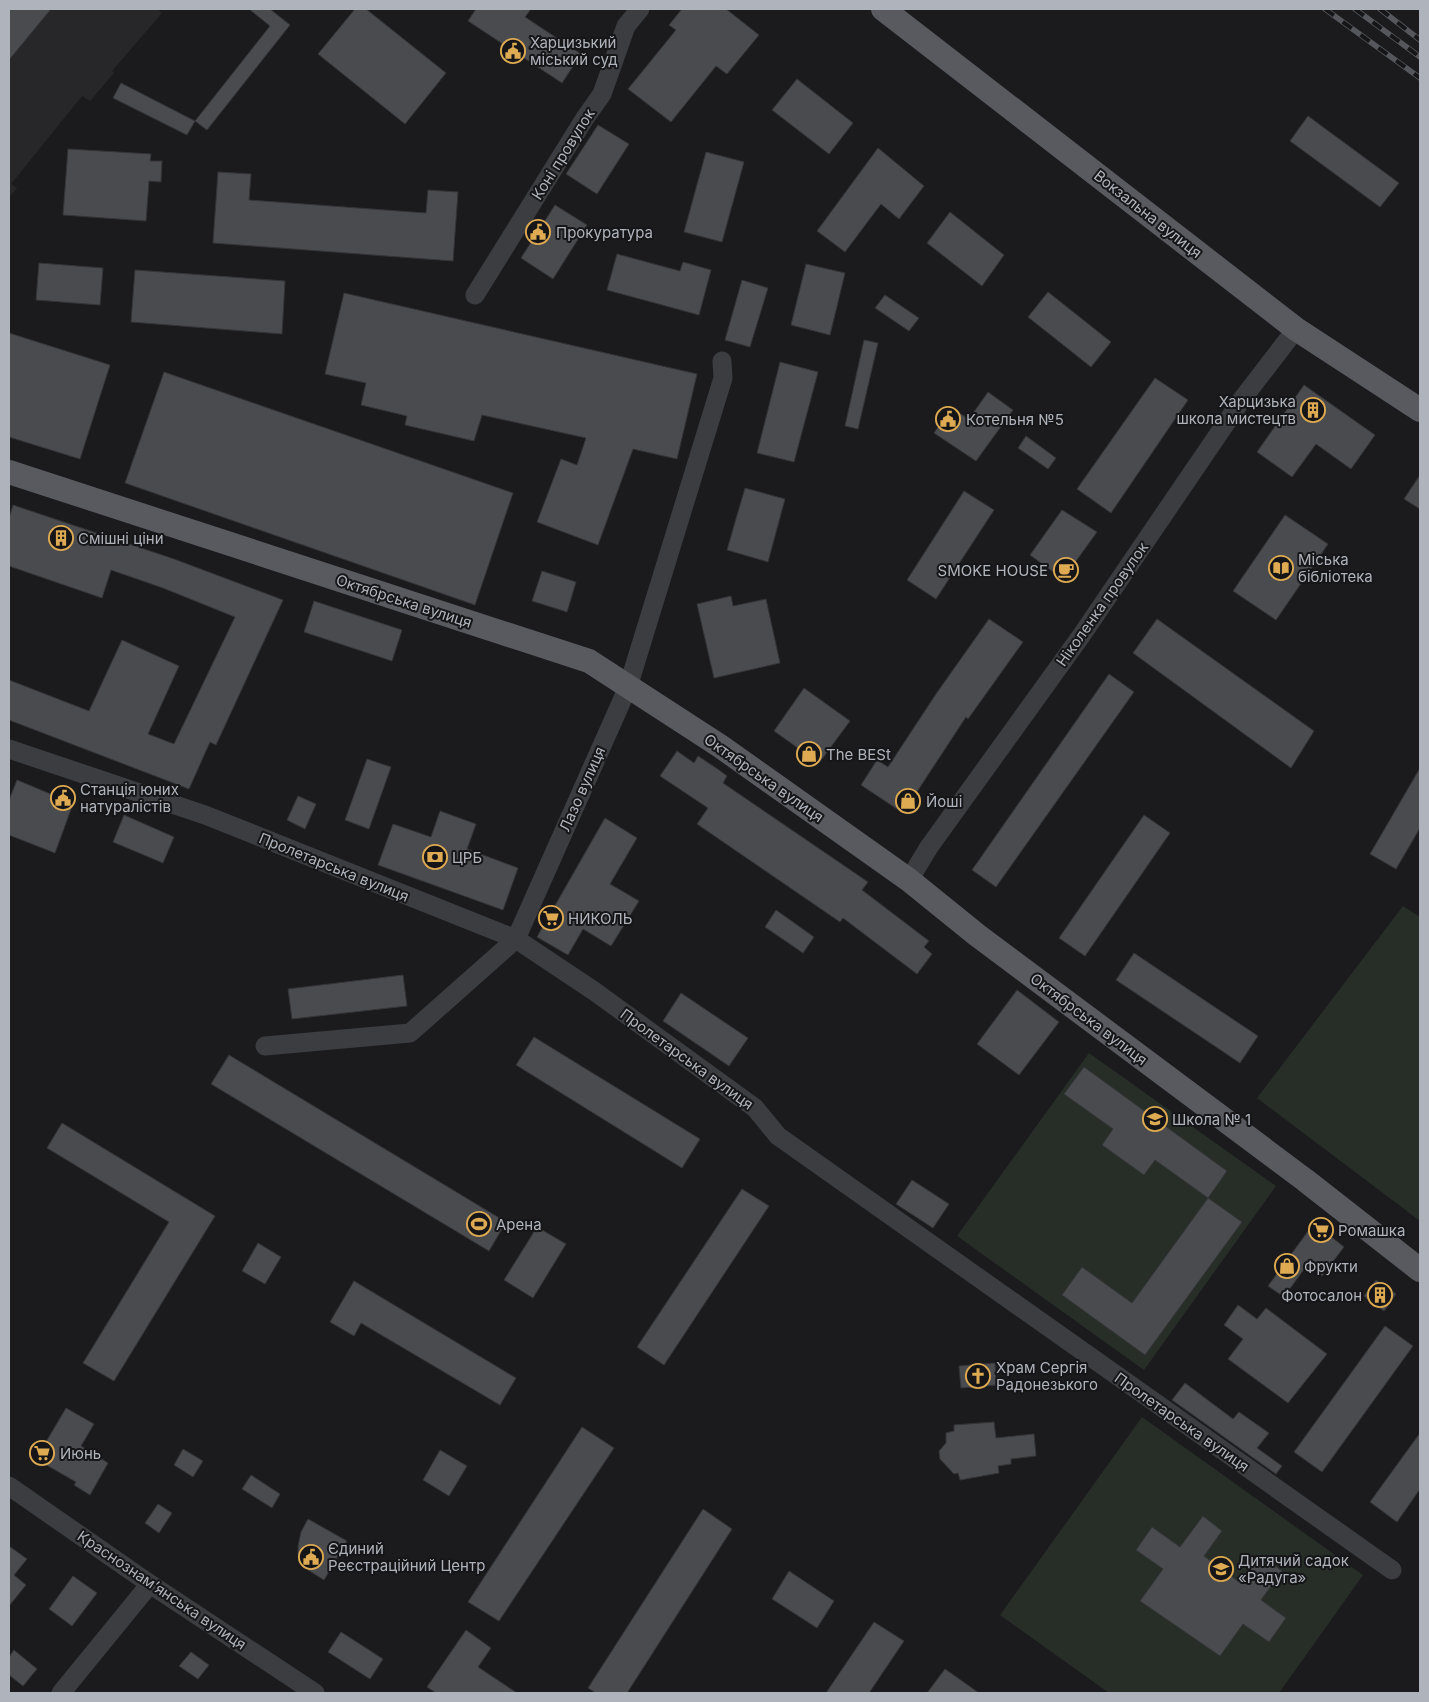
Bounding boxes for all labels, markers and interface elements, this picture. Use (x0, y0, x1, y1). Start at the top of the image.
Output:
place label: Харцизький міський суд (530, 33, 618, 69)
public building icon: Харцизький міський суд (500, 38, 526, 64)
street label: Коні провулок (527, 105, 599, 203)
street label: Вокзальна вулиця (1090, 166, 1206, 262)
public building icon: Прокуратура (525, 219, 551, 245)
place label: Прокуратура (556, 223, 653, 242)
place label: Харцизька школа мистецтв (1176, 392, 1296, 428)
building icon: Харцизька школа мистецтв (1300, 397, 1326, 423)
public building icon: Котельня №5 (935, 406, 961, 432)
place label: Котельня №5 (966, 410, 1064, 429)
building icon: Смішні ціни (48, 525, 74, 551)
place label: Смішні ціни (78, 529, 164, 548)
street label: Ніколенка провулок (1052, 538, 1152, 670)
place label: Міська бібліотека (1298, 550, 1373, 586)
library icon: Міська бібліотека (1268, 555, 1294, 581)
cafe icon: SMOKE HOUSE (1053, 557, 1079, 583)
place label: SMOKE HOUSE (938, 561, 1048, 580)
street label: Октябрська вулиця (334, 570, 474, 632)
street label: Октябрська вулиця (701, 730, 827, 826)
shop icon: The BESt (796, 741, 822, 767)
street label: Лазо вулиця (555, 743, 609, 835)
place label: The BESt (826, 745, 891, 764)
place label: Станція юних натуралістів (80, 780, 179, 816)
public building icon: Станція юних натуралістів (50, 785, 76, 811)
shop icon: Йоші (895, 788, 921, 814)
place label: Йоші (926, 792, 962, 811)
street label: Пролетарська вулиця (256, 828, 412, 906)
bank icon: ЦРБ (422, 844, 448, 870)
place label: ЦРБ (452, 848, 482, 867)
supermarket icon: НИКОЛЬ (538, 905, 564, 931)
place label: НИКОЛЬ (568, 909, 632, 928)
street label: Октябрська вулиця (1027, 969, 1151, 1069)
street label: Пролетарська вулиця (617, 1004, 757, 1114)
school or university icon: Школа № 1 (1142, 1106, 1168, 1132)
place label: Школа № 1 (1172, 1110, 1251, 1129)
sports icon: Арена (466, 1211, 492, 1237)
place label: Арена (496, 1215, 542, 1234)
supermarket icon: Ромашка (1308, 1217, 1334, 1243)
place label: Ромашка (1338, 1221, 1405, 1240)
shop icon: Фрукти (1274, 1253, 1300, 1279)
place label: Фрукти (1304, 1257, 1358, 1276)
building icon: Фотосалон (1367, 1282, 1393, 1308)
place label: Фотосалон (1281, 1286, 1362, 1305)
place label: Храм Сергія Радонезького (996, 1358, 1098, 1394)
church icon: Храм Сергія Радонезького (965, 1363, 991, 1389)
street label: Пролетарська вулиця (1111, 1368, 1253, 1476)
supermarket icon: Июнь (29, 1440, 55, 1466)
place label: Июнь (60, 1444, 101, 1463)
street label: Краснознамʼянська вулиця (74, 1526, 250, 1654)
place label: Єдиний Реєстраційний Центр (328, 1539, 485, 1575)
public building icon: Єдиний Реєстраційний Центр (298, 1544, 324, 1570)
place label: Дитячий садок «Радуга» (1238, 1551, 1349, 1587)
school or university icon: Дитячий садок «Радуга» (1208, 1556, 1234, 1582)

